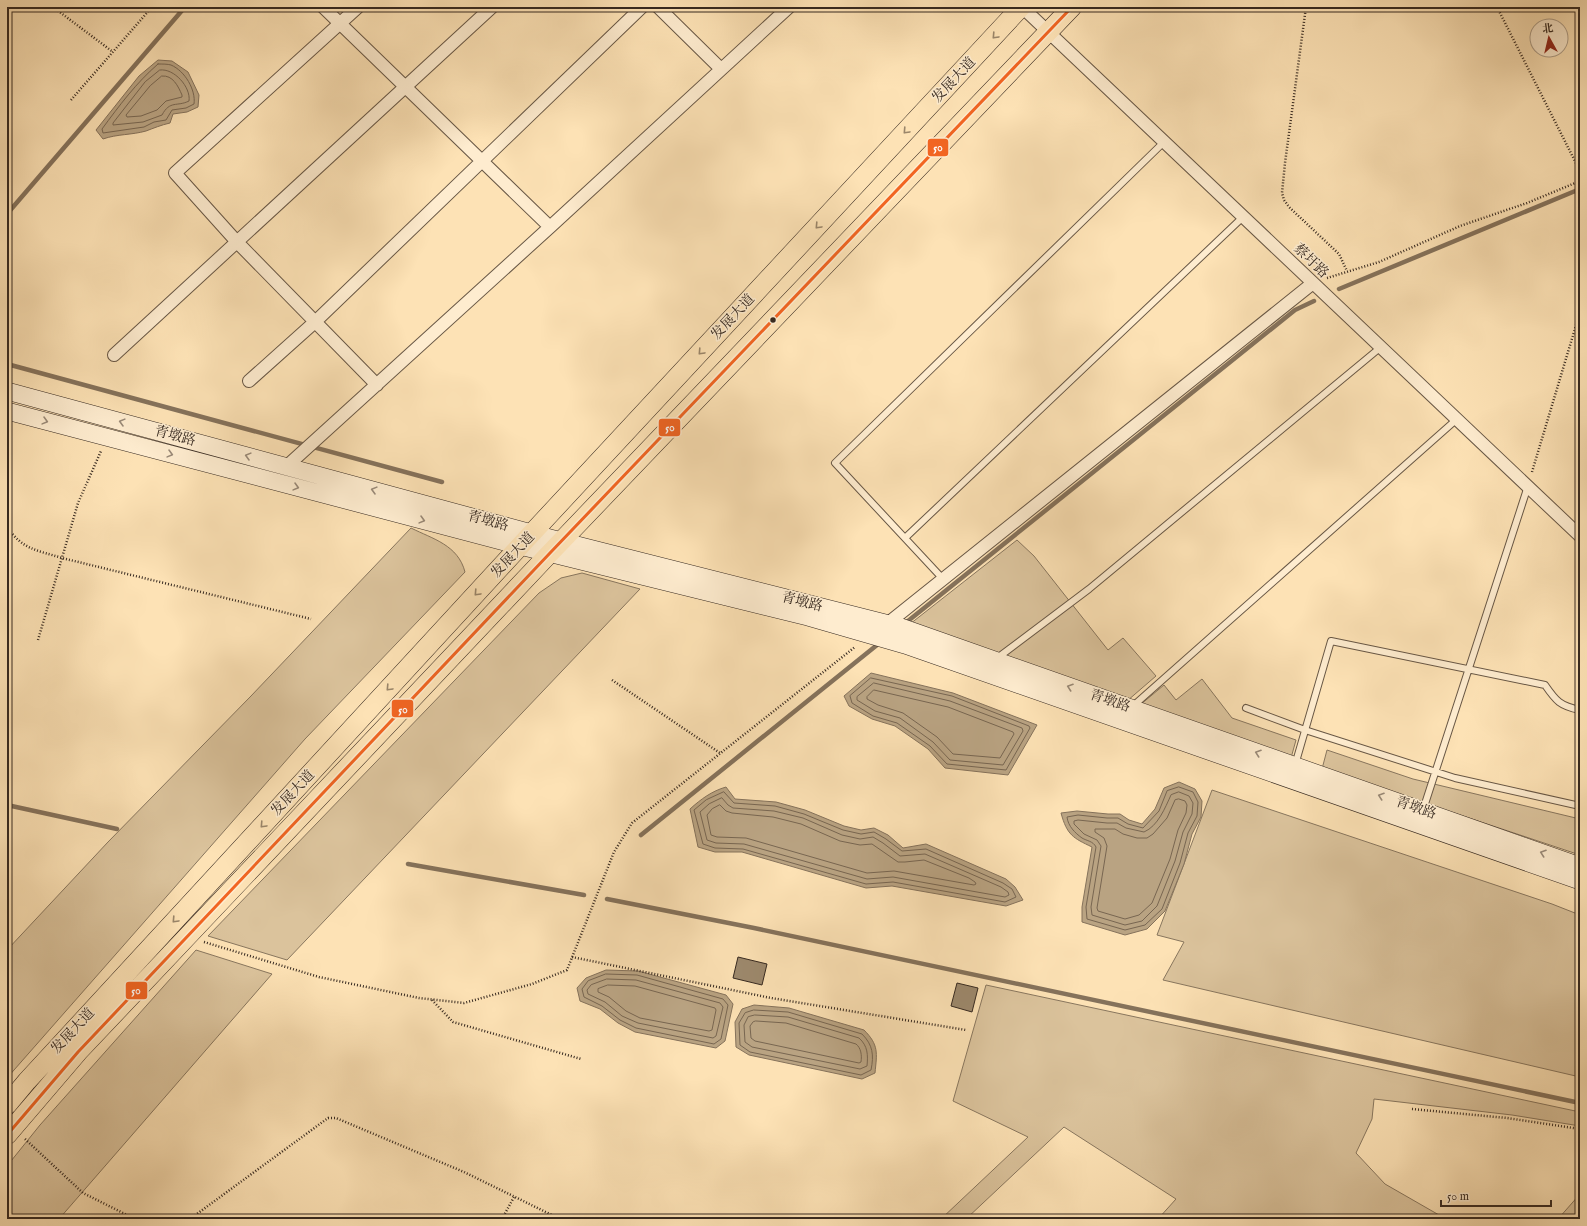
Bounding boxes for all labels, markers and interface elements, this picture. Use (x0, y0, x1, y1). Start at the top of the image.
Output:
north arrow (1529, 18, 1569, 58)
text: 北 (1541, 21, 1554, 37)
one-way arrow (992, 31, 999, 38)
street label: 发展大道 (928, 53, 980, 107)
one-way arrow (903, 126, 911, 134)
line badge: 50 (927, 138, 949, 157)
text: 50 (933, 141, 943, 155)
one-way arrow (815, 221, 823, 229)
street label: 蔡圩路 (1290, 240, 1332, 282)
street label: 发展大道 (707, 290, 759, 344)
unlabelled marker (768, 315, 778, 325)
one-way arrow (698, 347, 706, 355)
one-way arrow (41, 417, 48, 425)
one-way arrow (119, 418, 126, 427)
line badge: 50 (658, 418, 681, 437)
text: 50 (665, 421, 675, 435)
street label: 青墩路 (152, 422, 198, 450)
one-way arrow (167, 449, 174, 458)
one-way arrow (245, 452, 251, 460)
one-way arrow (292, 482, 299, 491)
one-way arrow (370, 486, 377, 495)
street label: 青墩路 (465, 507, 511, 535)
one-way arrow (418, 515, 425, 524)
street label: 发展大道 (487, 528, 539, 582)
one-way arrow (475, 588, 482, 595)
street label: 青墩路 (779, 588, 825, 616)
one-way arrow (387, 683, 394, 691)
one-way arrow (1066, 683, 1073, 691)
street label: 青墩路 (1087, 686, 1133, 716)
line badge: 50 (391, 699, 414, 718)
text: 50 (398, 703, 408, 717)
one-way arrow (1255, 749, 1262, 758)
street label: 发展大道 (267, 766, 319, 820)
one-way arrow (1378, 792, 1385, 801)
street label: 青墩路 (1393, 793, 1439, 823)
one-way arrow (260, 820, 268, 828)
one-way arrow (1540, 850, 1547, 858)
one-way arrow (172, 915, 180, 923)
line badge: 50 (125, 981, 148, 1000)
text: 50 (131, 984, 141, 998)
street label: 发展大道 (47, 1004, 99, 1058)
scale bar (1441, 1182, 1551, 1208)
text: 50 m (1447, 1189, 1469, 1204)

